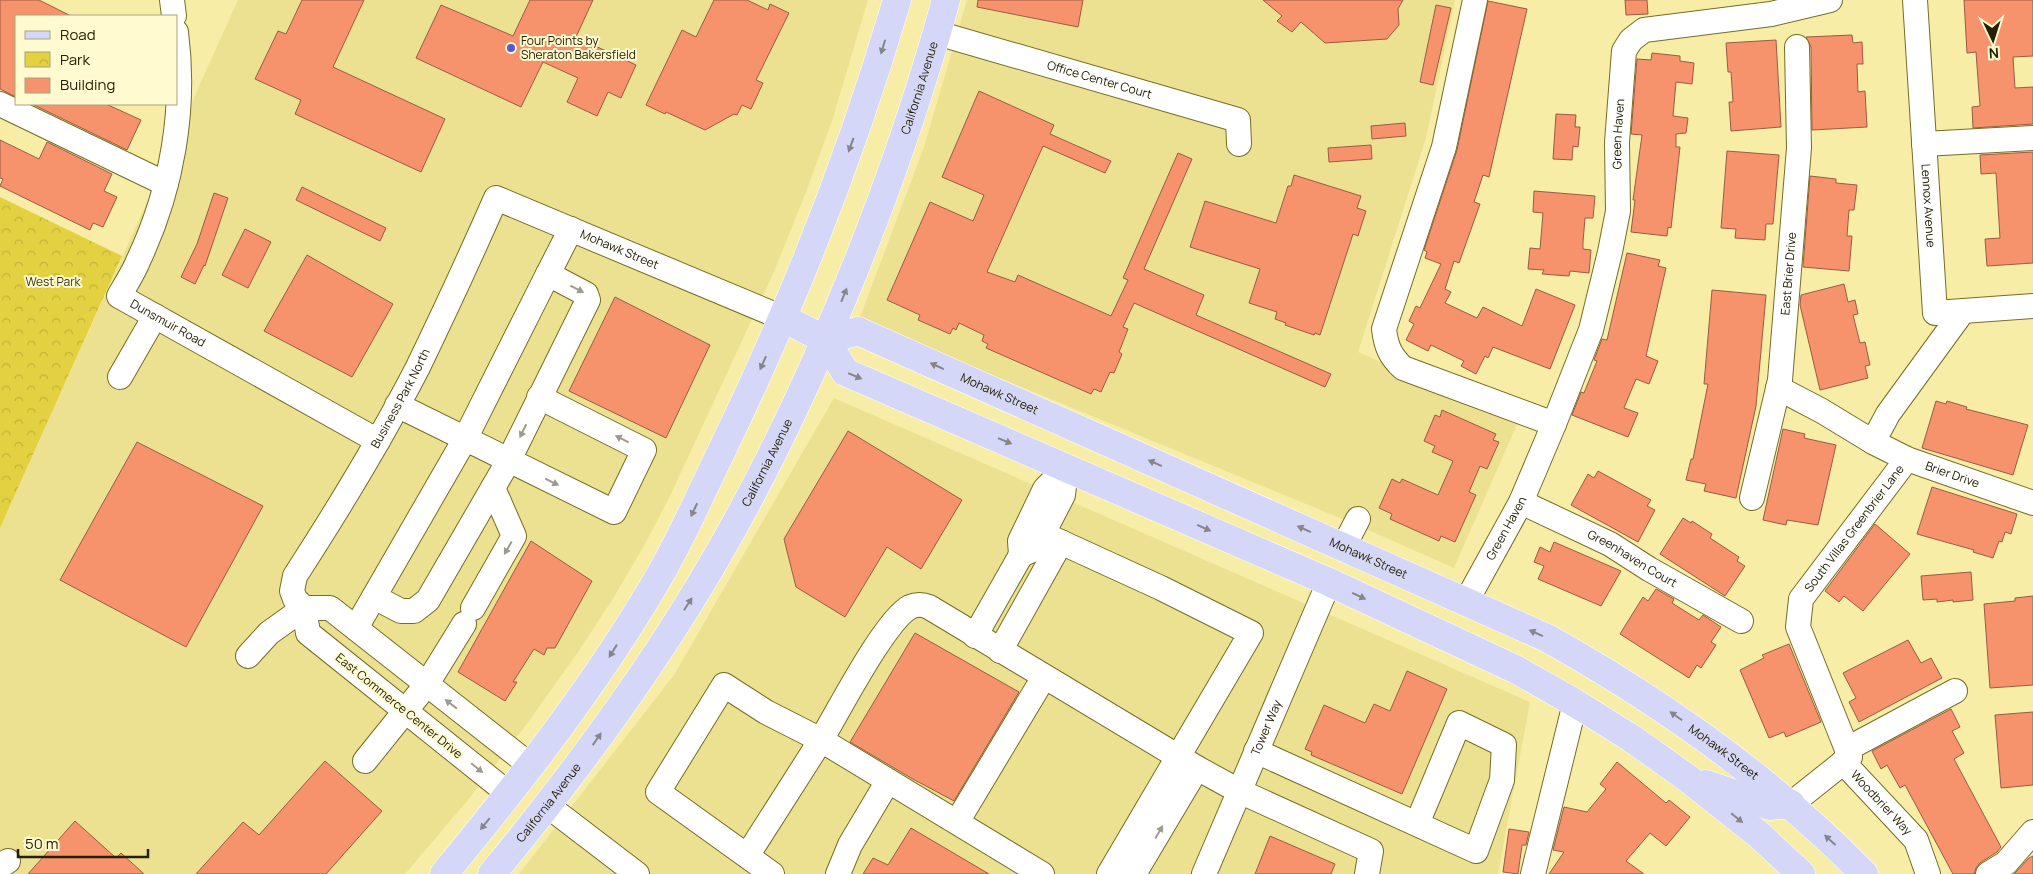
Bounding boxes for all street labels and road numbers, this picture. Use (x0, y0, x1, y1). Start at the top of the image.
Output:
street label: California Avenue (896, 39, 942, 136)
street label: Office Center Court (1045, 56, 1154, 103)
street label: Green Haven (1608, 98, 1628, 169)
street label: Lennox Avenue (1917, 163, 1940, 248)
street label: Mohawk Street (578, 225, 662, 273)
street label: East Brier Drive (1776, 231, 1800, 316)
street label: Dunsmuir Road (127, 295, 209, 351)
street label: Business Park North (366, 346, 434, 451)
street label: Mohawk Street (958, 369, 1041, 418)
street label: California Avenue (737, 416, 796, 509)
street label: Brier Drive (1923, 457, 1982, 492)
street label: South Villas Greenbrier Lane (1800, 461, 1908, 595)
street label: Green Haven (1482, 494, 1530, 563)
street label: Greenhaven Court (1585, 526, 1681, 591)
street label: Mohawk Street (1327, 533, 1410, 583)
street label: East Commerce Center Drive (332, 649, 466, 762)
street label: Tower Way (1247, 697, 1286, 758)
street label: Mohawk Street (1685, 720, 1763, 784)
street label: California Avenue (512, 759, 585, 846)
street label: Woodbrier Way (1847, 766, 1917, 839)

